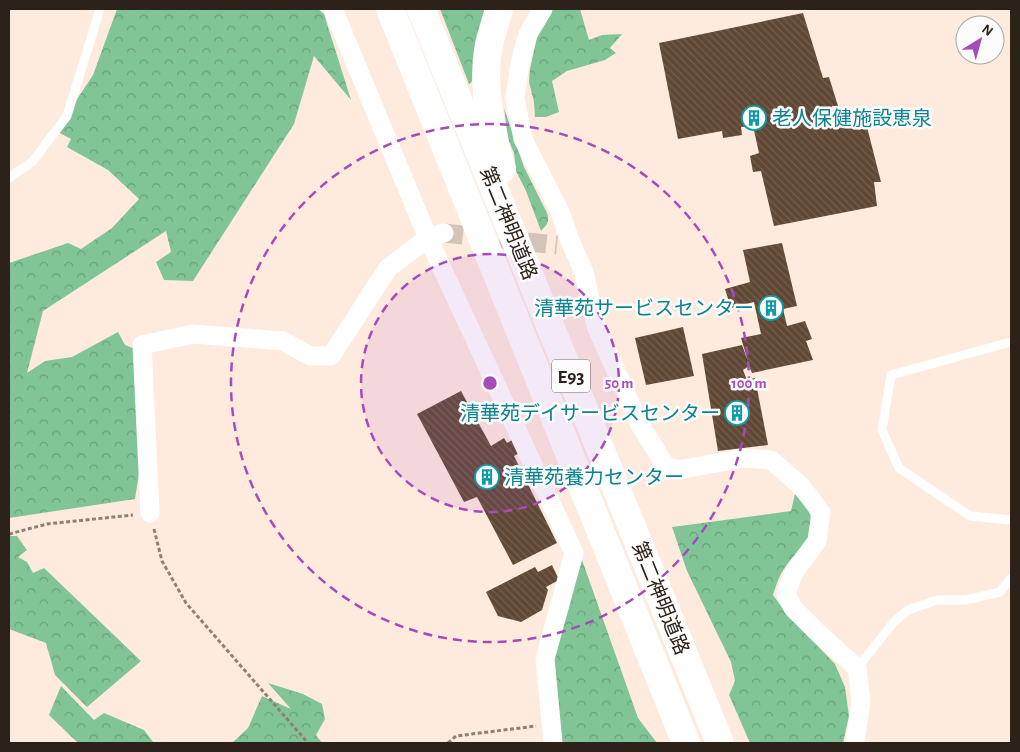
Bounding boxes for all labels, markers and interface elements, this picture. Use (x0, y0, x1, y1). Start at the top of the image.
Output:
north arrow (955, 15, 1005, 65)
text: N (979, 22, 995, 39)
building icon: 老人保健施設恵泉 (741, 105, 767, 131)
place label: 老人保健施設恵泉 (772, 108, 932, 129)
street label: 第二神明道路 (476, 164, 541, 283)
building icon: 清華苑サービスセンター (758, 295, 784, 321)
place label: 清華苑サービスセンター (534, 298, 754, 319)
road number: E93 (552, 360, 590, 392)
centre of rings (481, 374, 499, 392)
text: 50 m (605, 376, 633, 391)
text: 100 m (731, 376, 767, 391)
building icon: 清華苑デイサービスセンター (724, 400, 750, 426)
place label: 清華苑デイサービスセンター (460, 402, 720, 424)
building icon: 清華苑養力センター (474, 464, 500, 490)
place label: 清華苑養力センター (504, 467, 684, 488)
street label: 第二神明道路 (628, 539, 693, 658)

